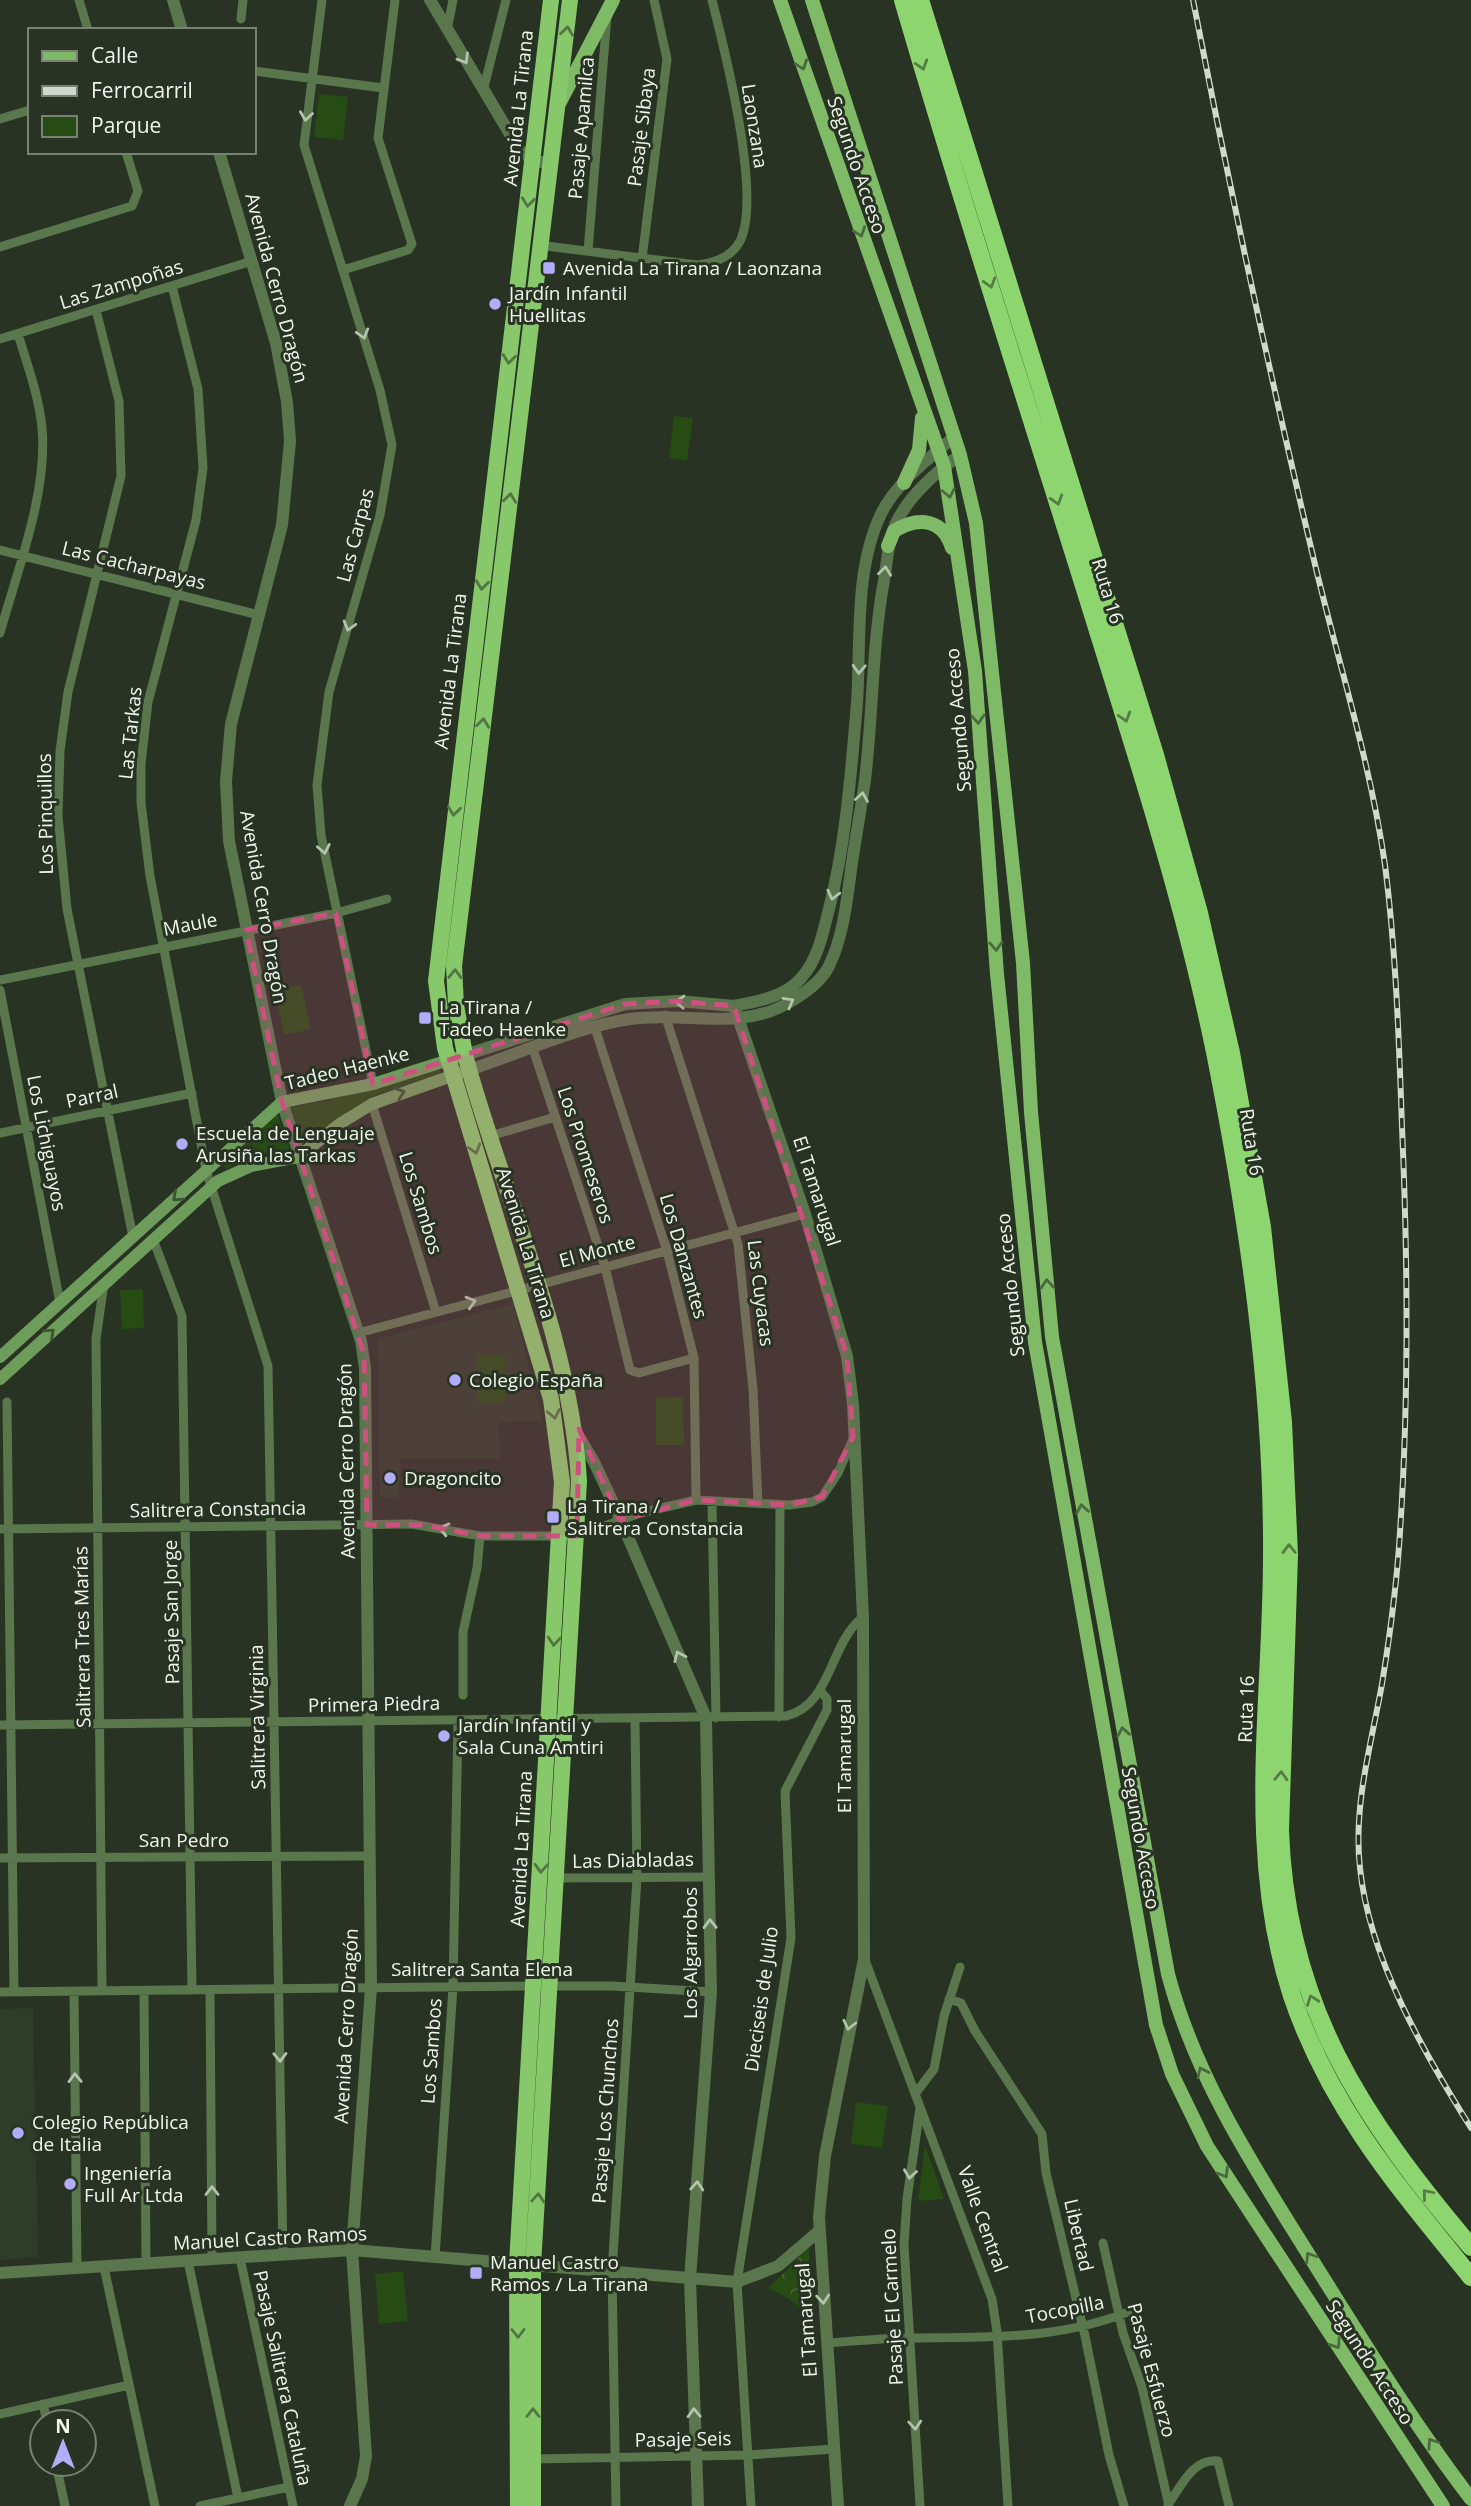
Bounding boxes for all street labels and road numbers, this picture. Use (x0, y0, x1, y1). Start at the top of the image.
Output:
street label: Avenida La Tirana (497, 29, 539, 187)
street label: Pasaje Apamilca (562, 56, 600, 200)
street label: Pasaje Sibaya (621, 66, 661, 188)
street label: Laonzana (735, 82, 775, 170)
street label: Segundo Acceso (821, 93, 893, 237)
street label: Avenida Cerro Dragón (239, 190, 315, 386)
street label: Las Zampoñas (56, 253, 186, 315)
street label: Las Carpas (330, 485, 380, 585)
street label: Las Cacharpayas (59, 535, 209, 595)
street label: Ruta 16 (1086, 555, 1130, 627)
street label: Avenida La Tirana (428, 592, 472, 750)
street label: Segundo Acceso (939, 647, 977, 793)
street label: Las Tarkas (112, 685, 148, 781)
street label: Los Pinquillos (31, 753, 59, 875)
street label: Avenida Cerro Dragón (234, 808, 294, 1006)
street label: Maule (161, 906, 219, 942)
street label: Tadeo Haenke (282, 1040, 412, 1096)
street label: Los Lichiguayos (21, 1073, 73, 1213)
street label: Parral (63, 1078, 121, 1114)
street label: Los Promeseros (552, 1083, 620, 1227)
street label: Ruta 16 (1234, 1107, 1270, 1177)
street label: El Tamarugal (787, 1133, 847, 1249)
street label: Los Sambos (393, 1149, 449, 1257)
street label: Avenida La Tirana (491, 1164, 561, 1322)
street label: Los Danzantes (654, 1190, 714, 1322)
street label: Segundo Acceso (990, 1212, 1030, 1358)
street label: El Monte (556, 1228, 638, 1274)
street label: Las Cuyacas (742, 1238, 780, 1348)
street label: Avenida Cerro Dragón (331, 1363, 361, 1559)
street label: Salitrera Constancia (129, 1494, 307, 1524)
street label: Pasaje San Jorge (157, 1539, 185, 1685)
street label: Salitrera Tres Marías (67, 1546, 97, 1728)
street label: Salitrera Virginia (243, 1644, 271, 1790)
street label: Ruta 16 (1232, 1675, 1260, 1743)
street label: Primera Piedra (308, 1690, 440, 1718)
street label: El Tamarugal (831, 1699, 857, 1813)
street label: Segundo Acceso (1116, 1765, 1166, 1911)
street label: Avenida La Tirana (504, 1770, 538, 1928)
street label: San Pedro (139, 1827, 229, 1853)
street label: Las Diabladas (572, 1846, 694, 1874)
street label: Los Algarrobos (677, 1887, 703, 2019)
street label: Dieciseis de Julio (738, 1925, 784, 2073)
street label: Avenida Cerro Dragón (328, 1928, 364, 2124)
street label: Salitrera Santa Elena (391, 1956, 573, 1982)
street label: Los Sambos (414, 1997, 448, 2105)
street label: Pasaje Los Chunchos (586, 2018, 624, 2204)
street label: Valle Central (952, 2162, 1014, 2276)
street label: Libertad (1058, 2196, 1100, 2274)
street label: Manuel Castro Ramos (172, 2220, 368, 2256)
street label: Pasaje El Carmelo (875, 2228, 909, 2386)
street label: El Tamarugal (789, 2262, 823, 2378)
street label: Pasaje Salitrera Cataluña (247, 2268, 319, 2488)
street label: Tocopilla (1024, 2289, 1106, 2329)
street label: Segundo Acceso (1320, 2295, 1420, 2429)
street label: Pasaje Esfuerzo (1122, 2300, 1182, 2440)
street label: Pasaje Seis (634, 2425, 732, 2453)

